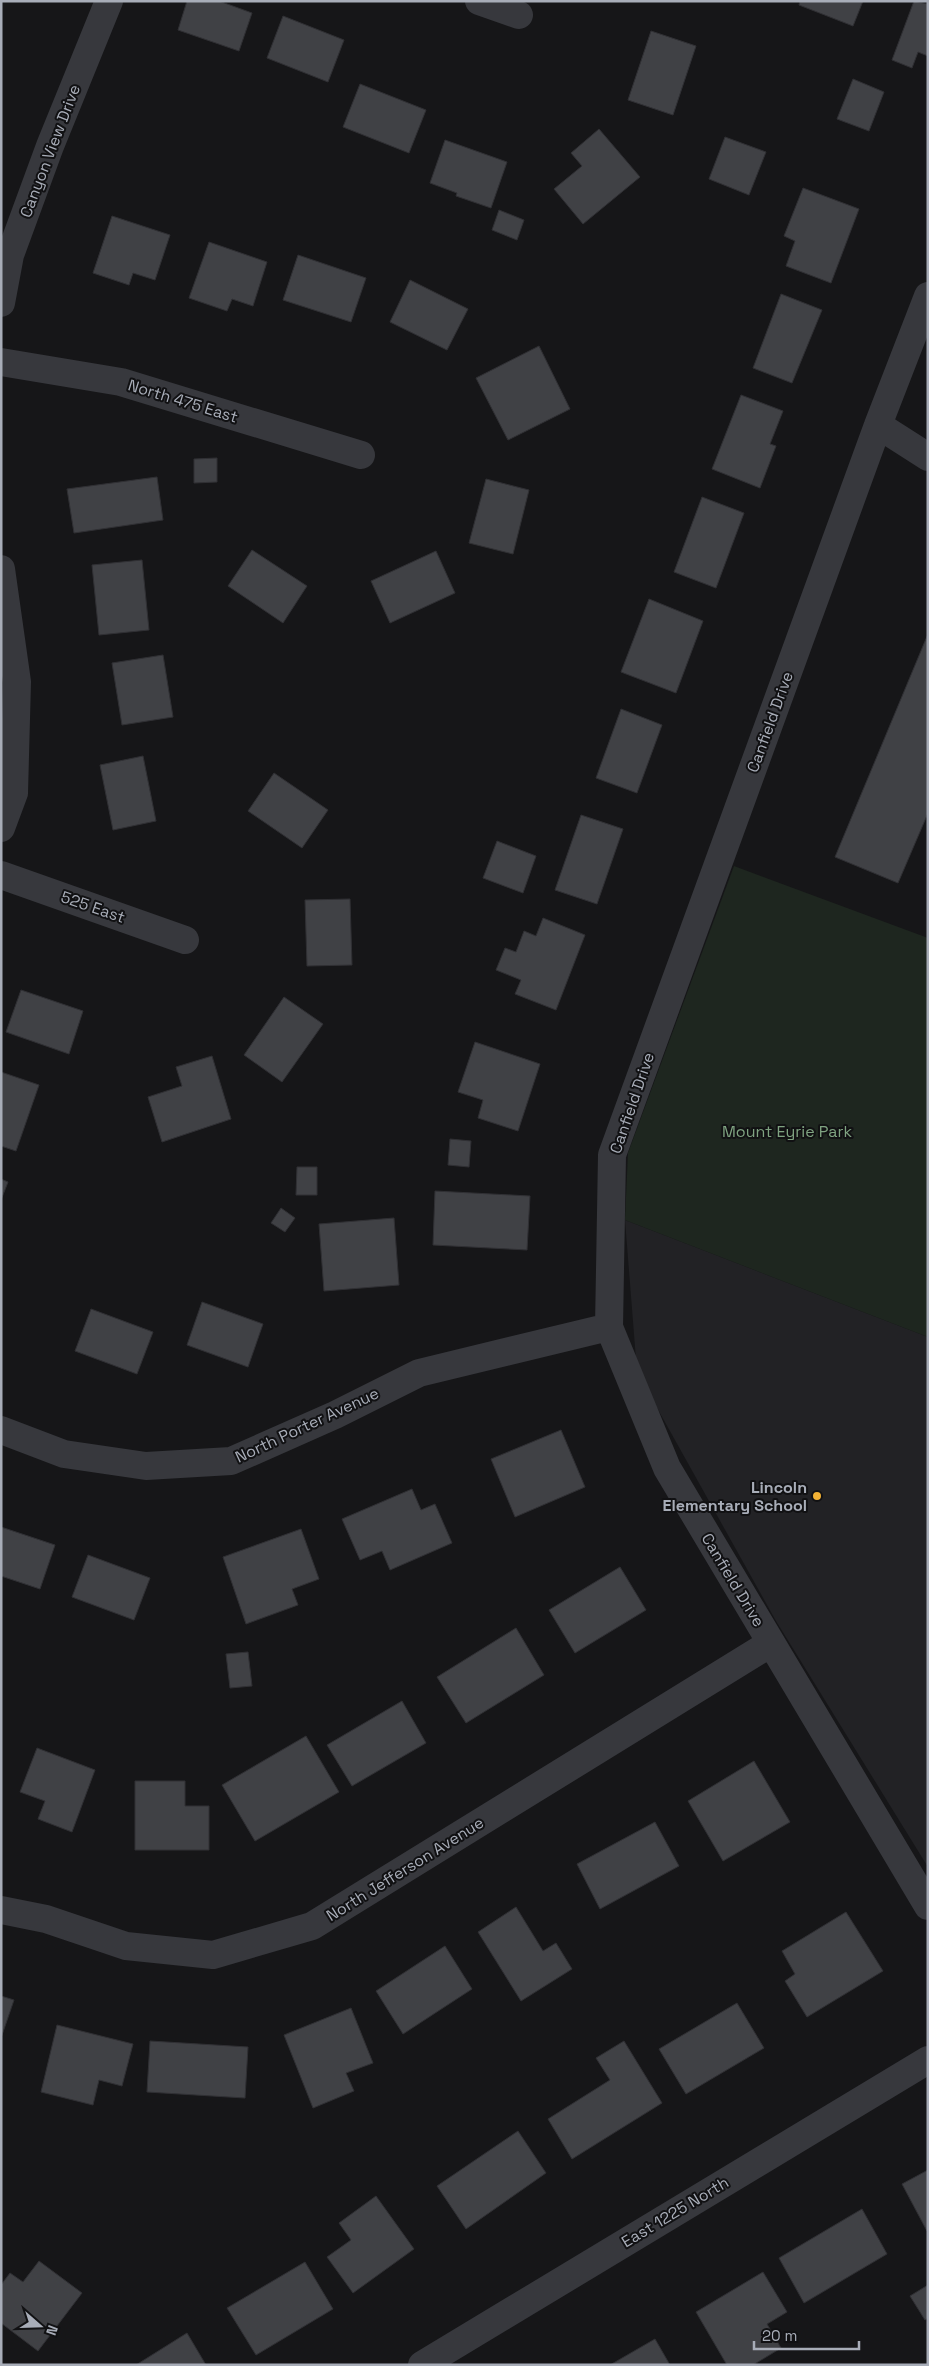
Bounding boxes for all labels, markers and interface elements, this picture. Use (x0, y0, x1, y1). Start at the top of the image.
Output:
street label: Canyon View Drive (15, 81, 85, 221)
street label: North 475 East (126, 374, 240, 428)
street label: Canfield Drive (742, 669, 798, 775)
street label: 525 East (58, 886, 128, 928)
street label: Canfield Drive (605, 1050, 659, 1156)
park label: Mount Eyrie Park (722, 1121, 852, 1142)
street label: North Porter Avenue (232, 1382, 382, 1468)
place label: Lincoln Elementary School (663, 1477, 807, 1516)
marker: Lincoln Elementary School (811, 1490, 823, 1502)
street label: Canfield Drive (697, 1529, 769, 1631)
street label: North Jefferson Avenue (322, 1812, 488, 1926)
street label: East 1225 North (618, 2172, 732, 2252)
north arrow (15, 2301, 65, 2351)
scale bar (754, 2318, 859, 2350)
text: N (42, 2323, 62, 2338)
text: 20 m (762, 2326, 797, 2345)

